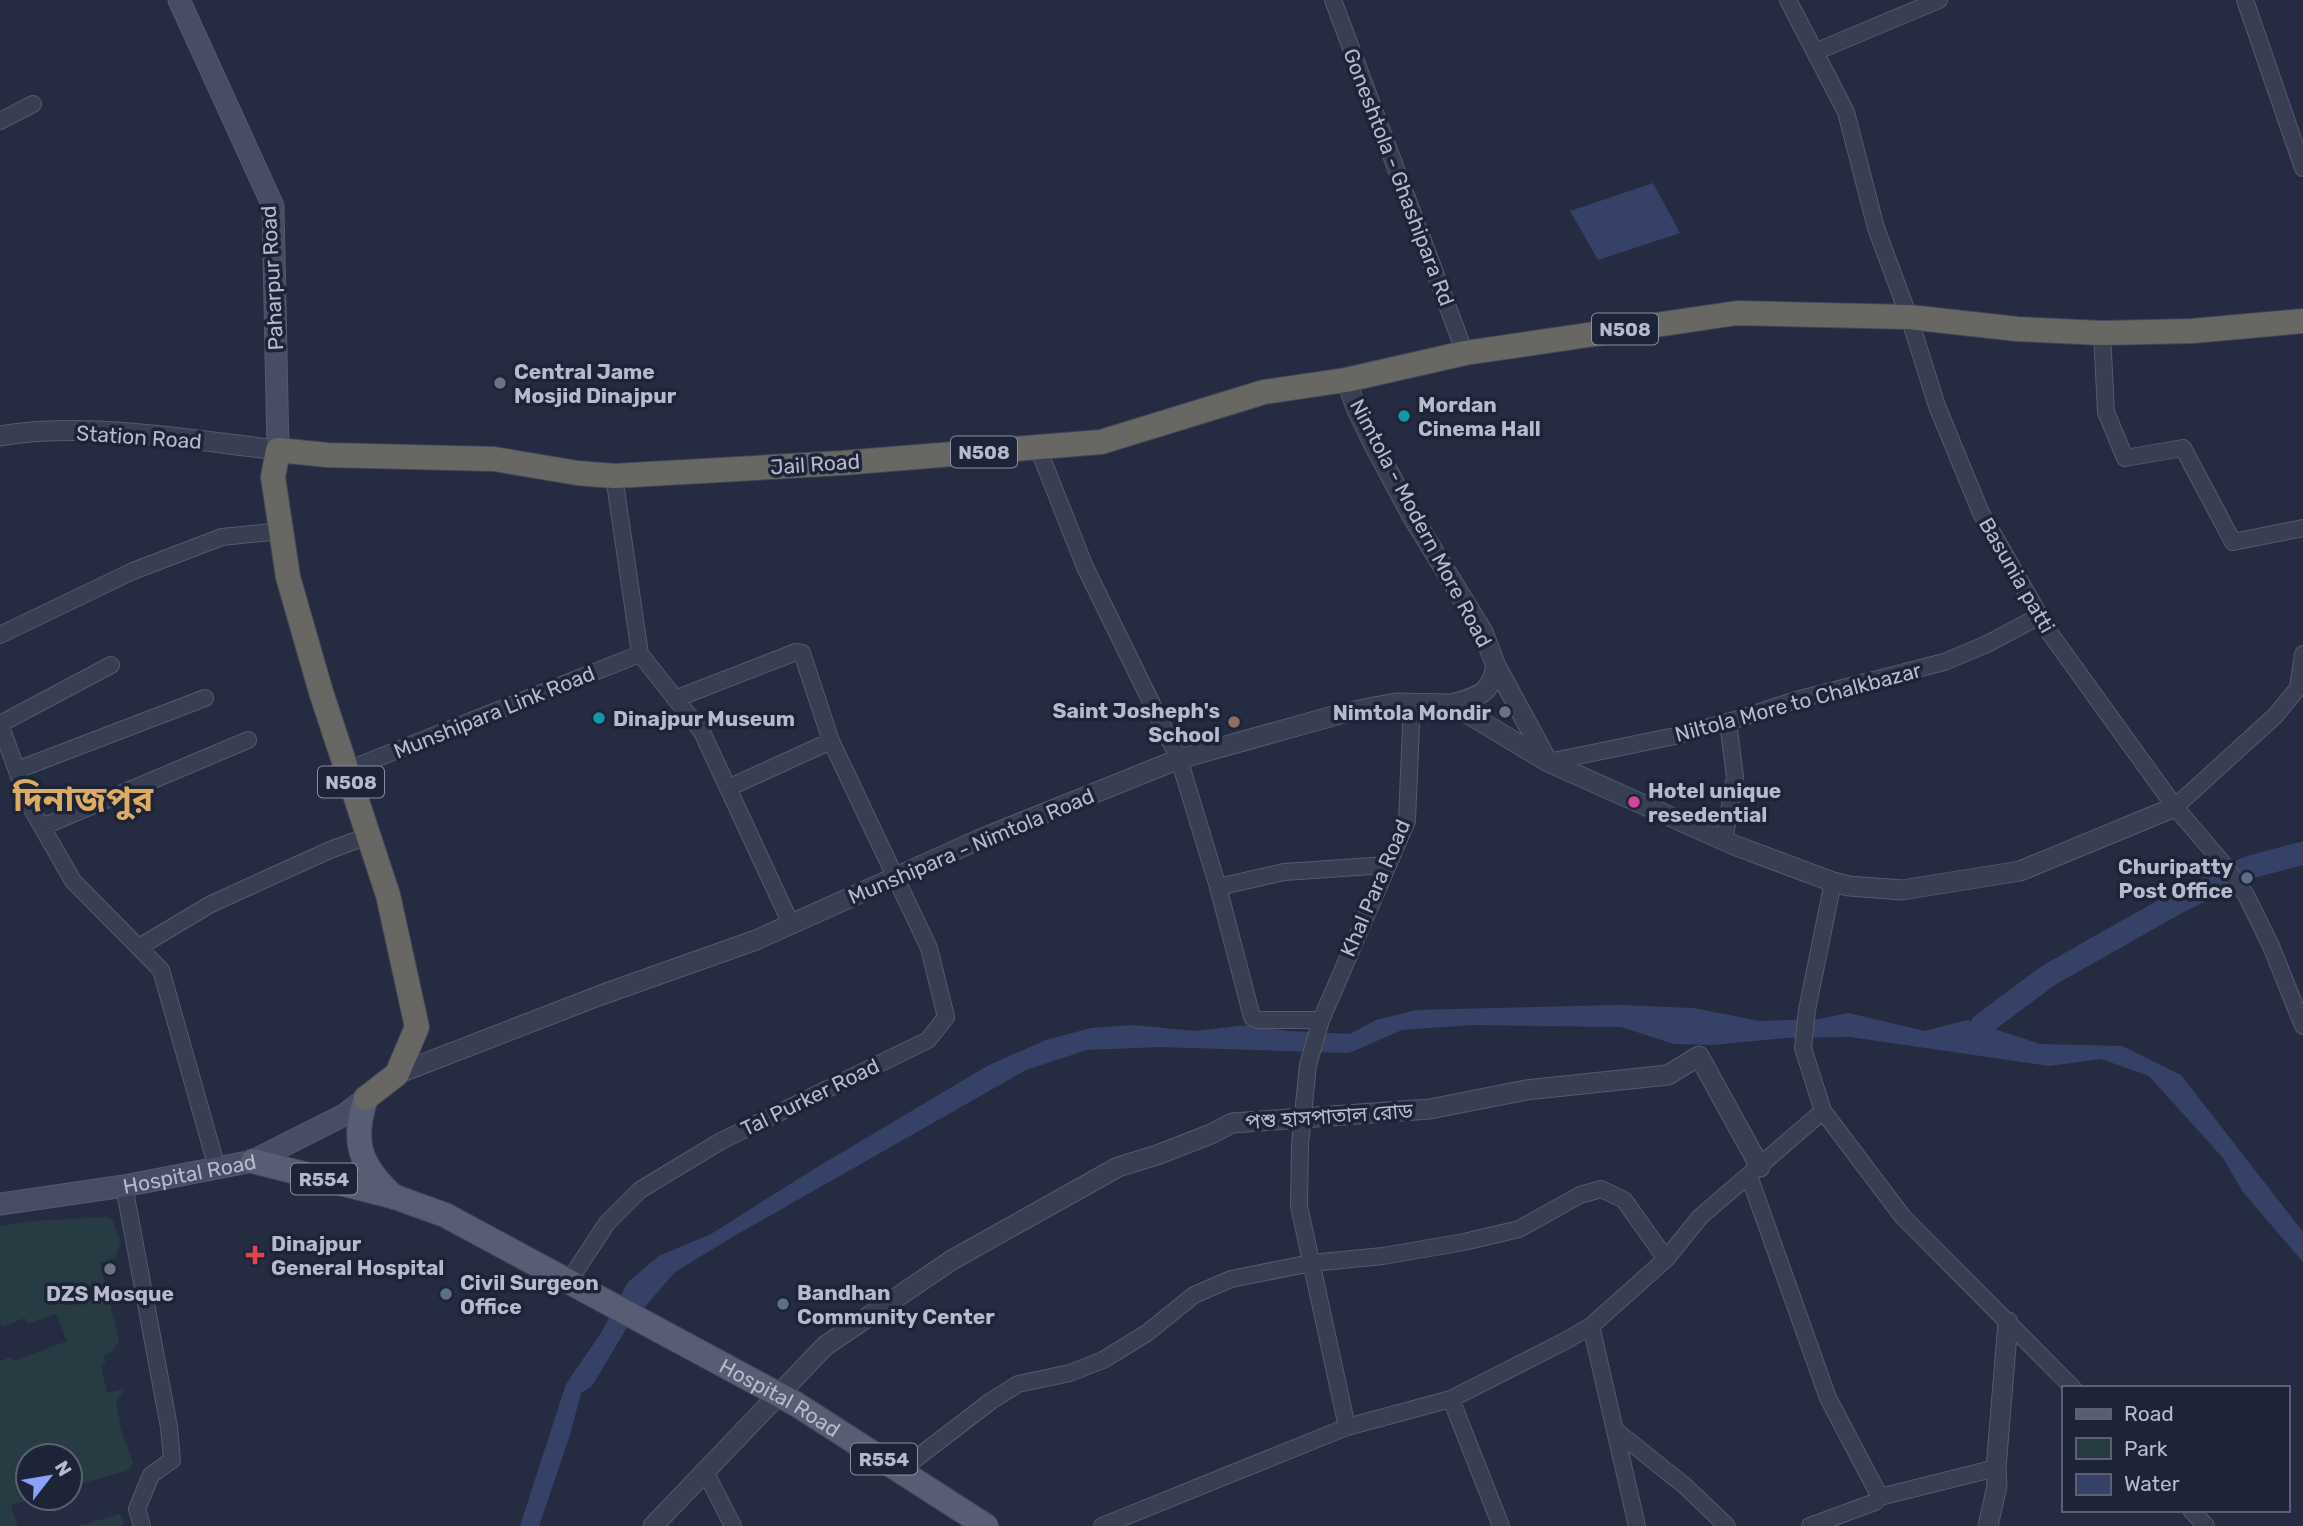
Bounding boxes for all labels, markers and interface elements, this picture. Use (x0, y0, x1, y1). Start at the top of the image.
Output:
street label: Goneshtola - Ghashipara Rd (1338, 45, 1460, 309)
street label: Paharpur Road (256, 205, 288, 351)
road number: N508 (1592, 314, 1658, 344)
place label: Central Jame Mosjid Dinajpur (514, 359, 677, 408)
marker: Central Jame Mosjid Dinajpur (492, 375, 508, 391)
place label: Mordan Cinema Hall (1418, 392, 1541, 441)
street label: Nimtola - Modern More Road (1345, 395, 1497, 651)
marker: Mordan Cinema Hall (1396, 408, 1412, 424)
street label: Station Road (75, 420, 203, 454)
road number: N508 (951, 436, 1017, 467)
street label: Jail Road (769, 448, 861, 480)
street label: Basunia patti (1974, 513, 2060, 637)
street label: Niltola More to Chalkbazar (1672, 657, 1924, 747)
street label: Munshipara Link Road (390, 660, 598, 764)
place label: Saint Josheph's School (1053, 698, 1220, 747)
place label: Nimtola Mondir (1333, 700, 1491, 725)
marker: Nimtola Mondir (1497, 704, 1513, 720)
place label: Dinajpur Museum (613, 706, 795, 731)
marker: Dinajpur Museum (591, 710, 607, 726)
marker: Saint Josheph's School (1226, 714, 1242, 730)
road number: N508 (318, 766, 384, 797)
district label: দিনাজপুর (12, 778, 154, 820)
place label: Hotel unique resedential (1648, 778, 1781, 827)
street label: Munshipara - Nimtola Road (844, 783, 1098, 909)
marker: Hotel unique resedential (1626, 794, 1642, 810)
street label: Khal Para Road (1335, 816, 1415, 960)
place label: Churipatty Post Office (2118, 854, 2233, 903)
marker: Churipatty Post Office (2239, 870, 2255, 886)
street label: Tal Purker Road (737, 1053, 883, 1141)
street label: পশু হাসপাতাল রোড (1244, 1098, 1415, 1134)
street label: Hospital Road (121, 1148, 258, 1198)
road number: R554 (291, 1163, 357, 1194)
place label: Dinajpur General Hospital (271, 1231, 444, 1280)
marker: Dinajpur General Hospital (245, 1245, 265, 1265)
marker: DZS Mosque (102, 1261, 118, 1277)
place label: Civil Surgeon Office (460, 1270, 599, 1319)
place label: Bandhan Community Center (797, 1280, 995, 1329)
place label: DZS Mosque (46, 1281, 174, 1306)
marker: Civil Surgeon Office (438, 1286, 454, 1302)
marker: Bandhan Community Center (775, 1296, 791, 1312)
street label: Hospital Road (715, 1353, 845, 1442)
legend (2062, 1386, 2289, 1512)
text: Road (2124, 1401, 2174, 1426)
text: Park (2124, 1436, 2168, 1461)
north arrow (14, 1442, 84, 1512)
road number: R554 (851, 1443, 917, 1474)
text: N (50, 1457, 77, 1480)
text: Water (2124, 1471, 2180, 1496)

